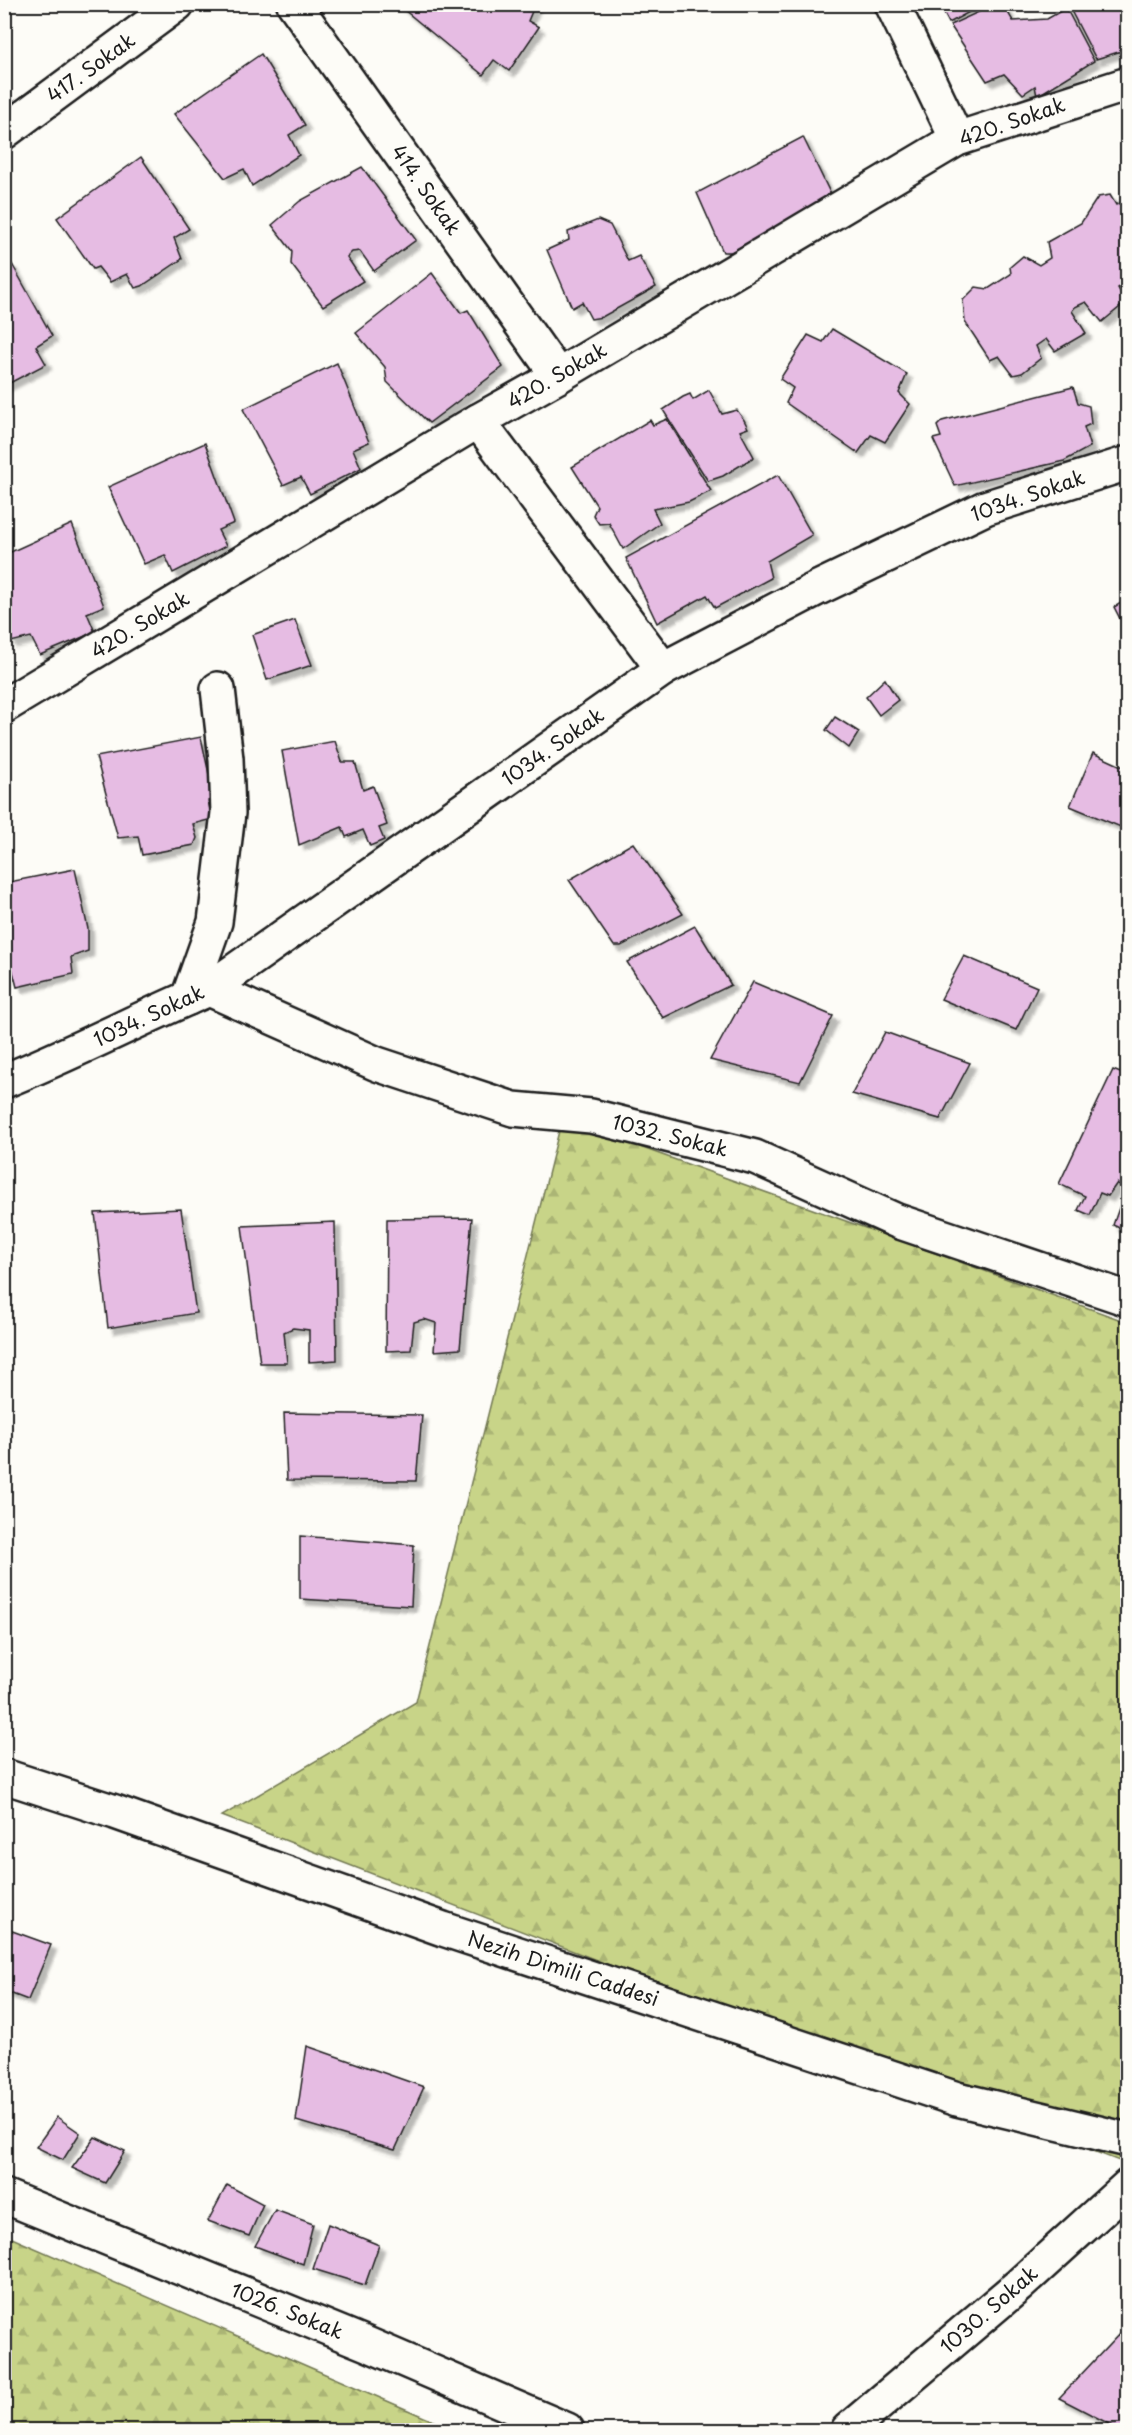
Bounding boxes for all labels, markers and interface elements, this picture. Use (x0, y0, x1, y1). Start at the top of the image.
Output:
street label: 417. Sokak (40, 25, 141, 110)
street label: 420. Sokak (954, 89, 1069, 153)
street label: 414. Sokak (385, 138, 469, 241)
street label: 420. Sokak (501, 334, 612, 416)
street label: 1034. Sokak (967, 462, 1089, 529)
street label: 420. Sokak (84, 583, 195, 666)
street label: 1034. Sokak (495, 700, 610, 793)
street label: 1034. Sokak (88, 976, 209, 1054)
street label: 1032. Sokak (609, 1106, 731, 1164)
street label: Nezih Dimili Caddesi (464, 1923, 663, 2013)
street label: 1030. Sokak (933, 2258, 1044, 2360)
street label: 1026. Sokak (227, 2274, 348, 2346)

